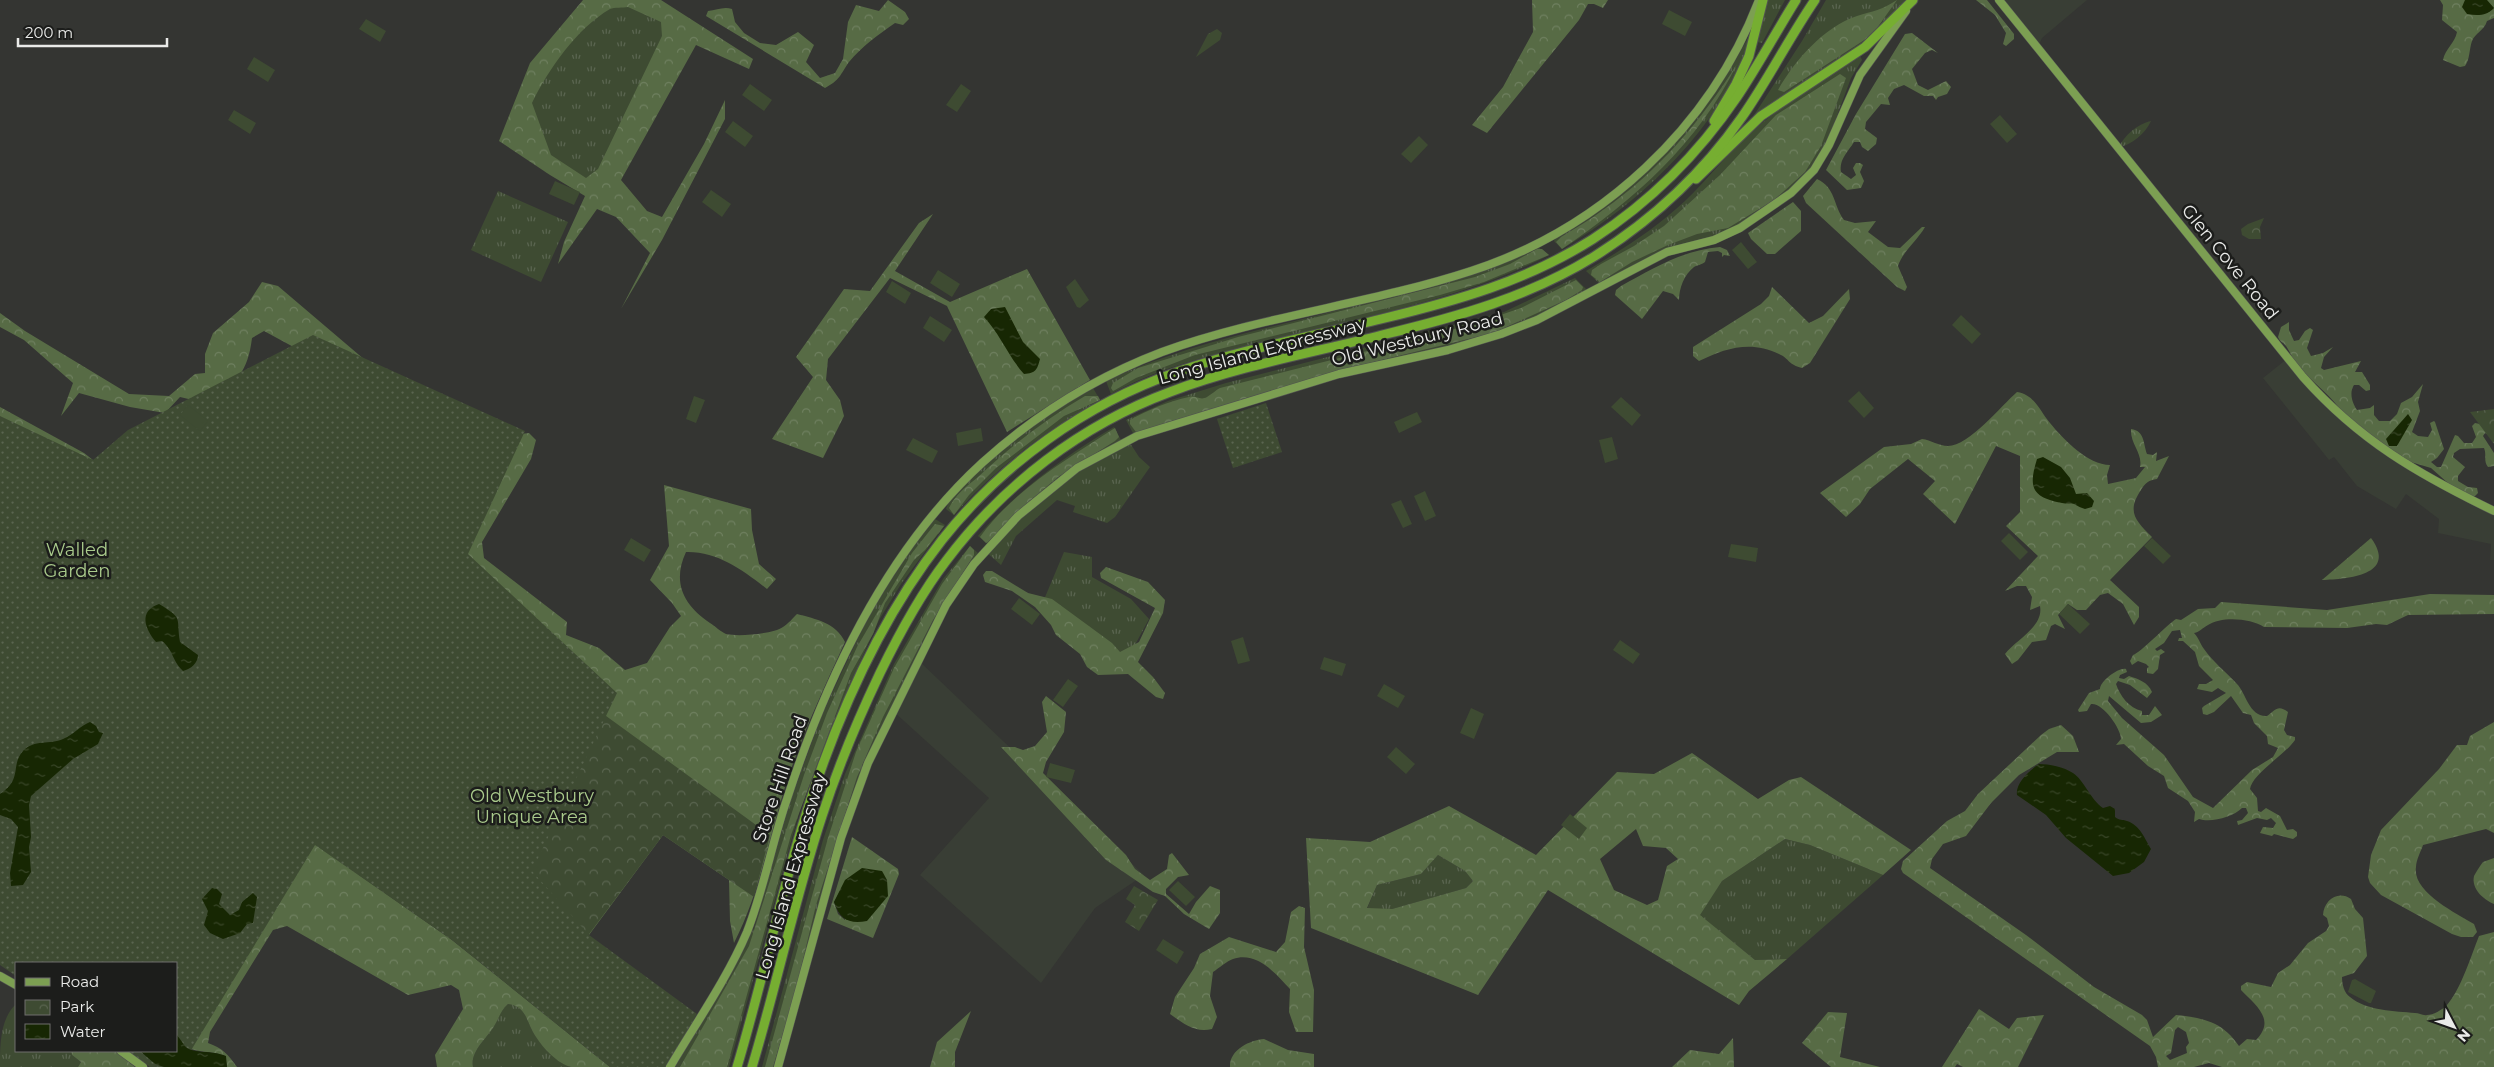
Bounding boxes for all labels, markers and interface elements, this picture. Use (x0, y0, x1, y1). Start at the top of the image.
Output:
scale bar (18, 15, 166, 47)
text: 200 m (25, 23, 73, 42)
street label: Glen Cove Road (2177, 200, 2283, 324)
street label: Old Westbury Road (1329, 307, 1505, 371)
street label: Long Island Expressway (1156, 313, 1368, 389)
park label: Walled Garden (44, 539, 110, 582)
street label: Store Hill Road (748, 713, 812, 845)
street label: Long Island Expressway (751, 770, 831, 982)
park label: Old Westbury Unique Area (470, 785, 594, 828)
legend (15, 962, 178, 1052)
text: Road (60, 972, 99, 991)
text: Park (60, 997, 94, 1016)
north arrow (2429, 1002, 2479, 1052)
text: Water (60, 1022, 106, 1041)
text: N (2453, 1025, 2474, 1046)

